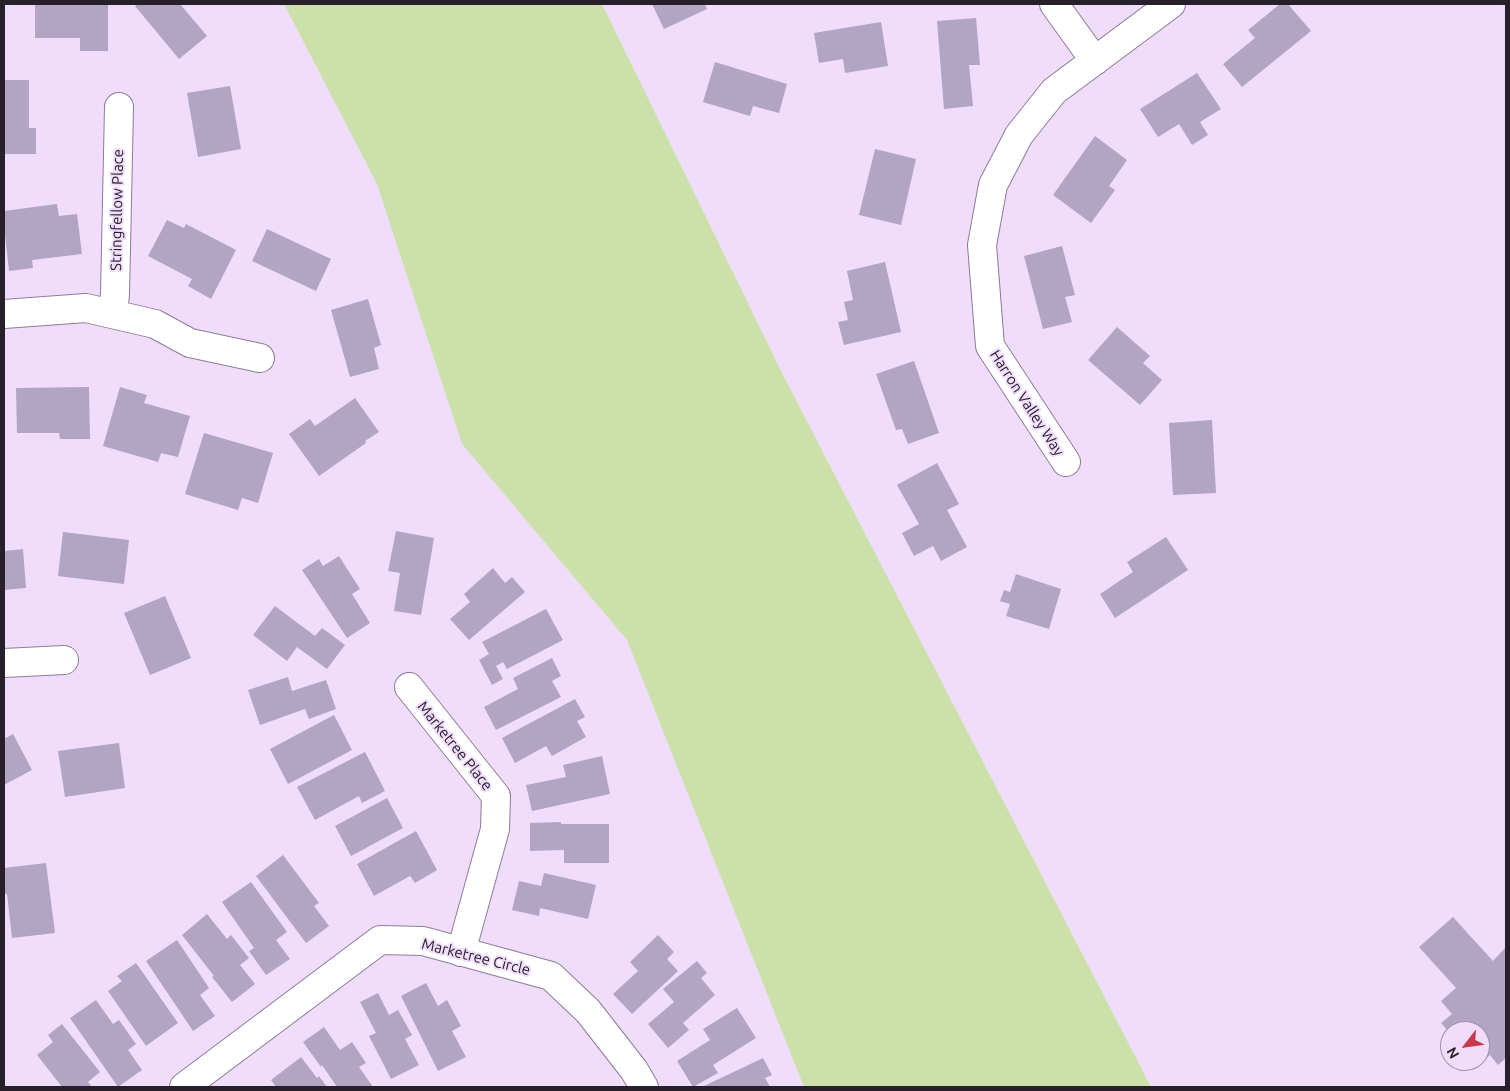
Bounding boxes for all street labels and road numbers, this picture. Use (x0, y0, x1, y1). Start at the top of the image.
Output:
street label: Stringfellow Place (107, 149, 127, 271)
street label: Harron Valley Way (986, 347, 1068, 459)
street label: Marketree Place (414, 698, 496, 794)
street label: Marketree Circle (420, 935, 532, 979)

